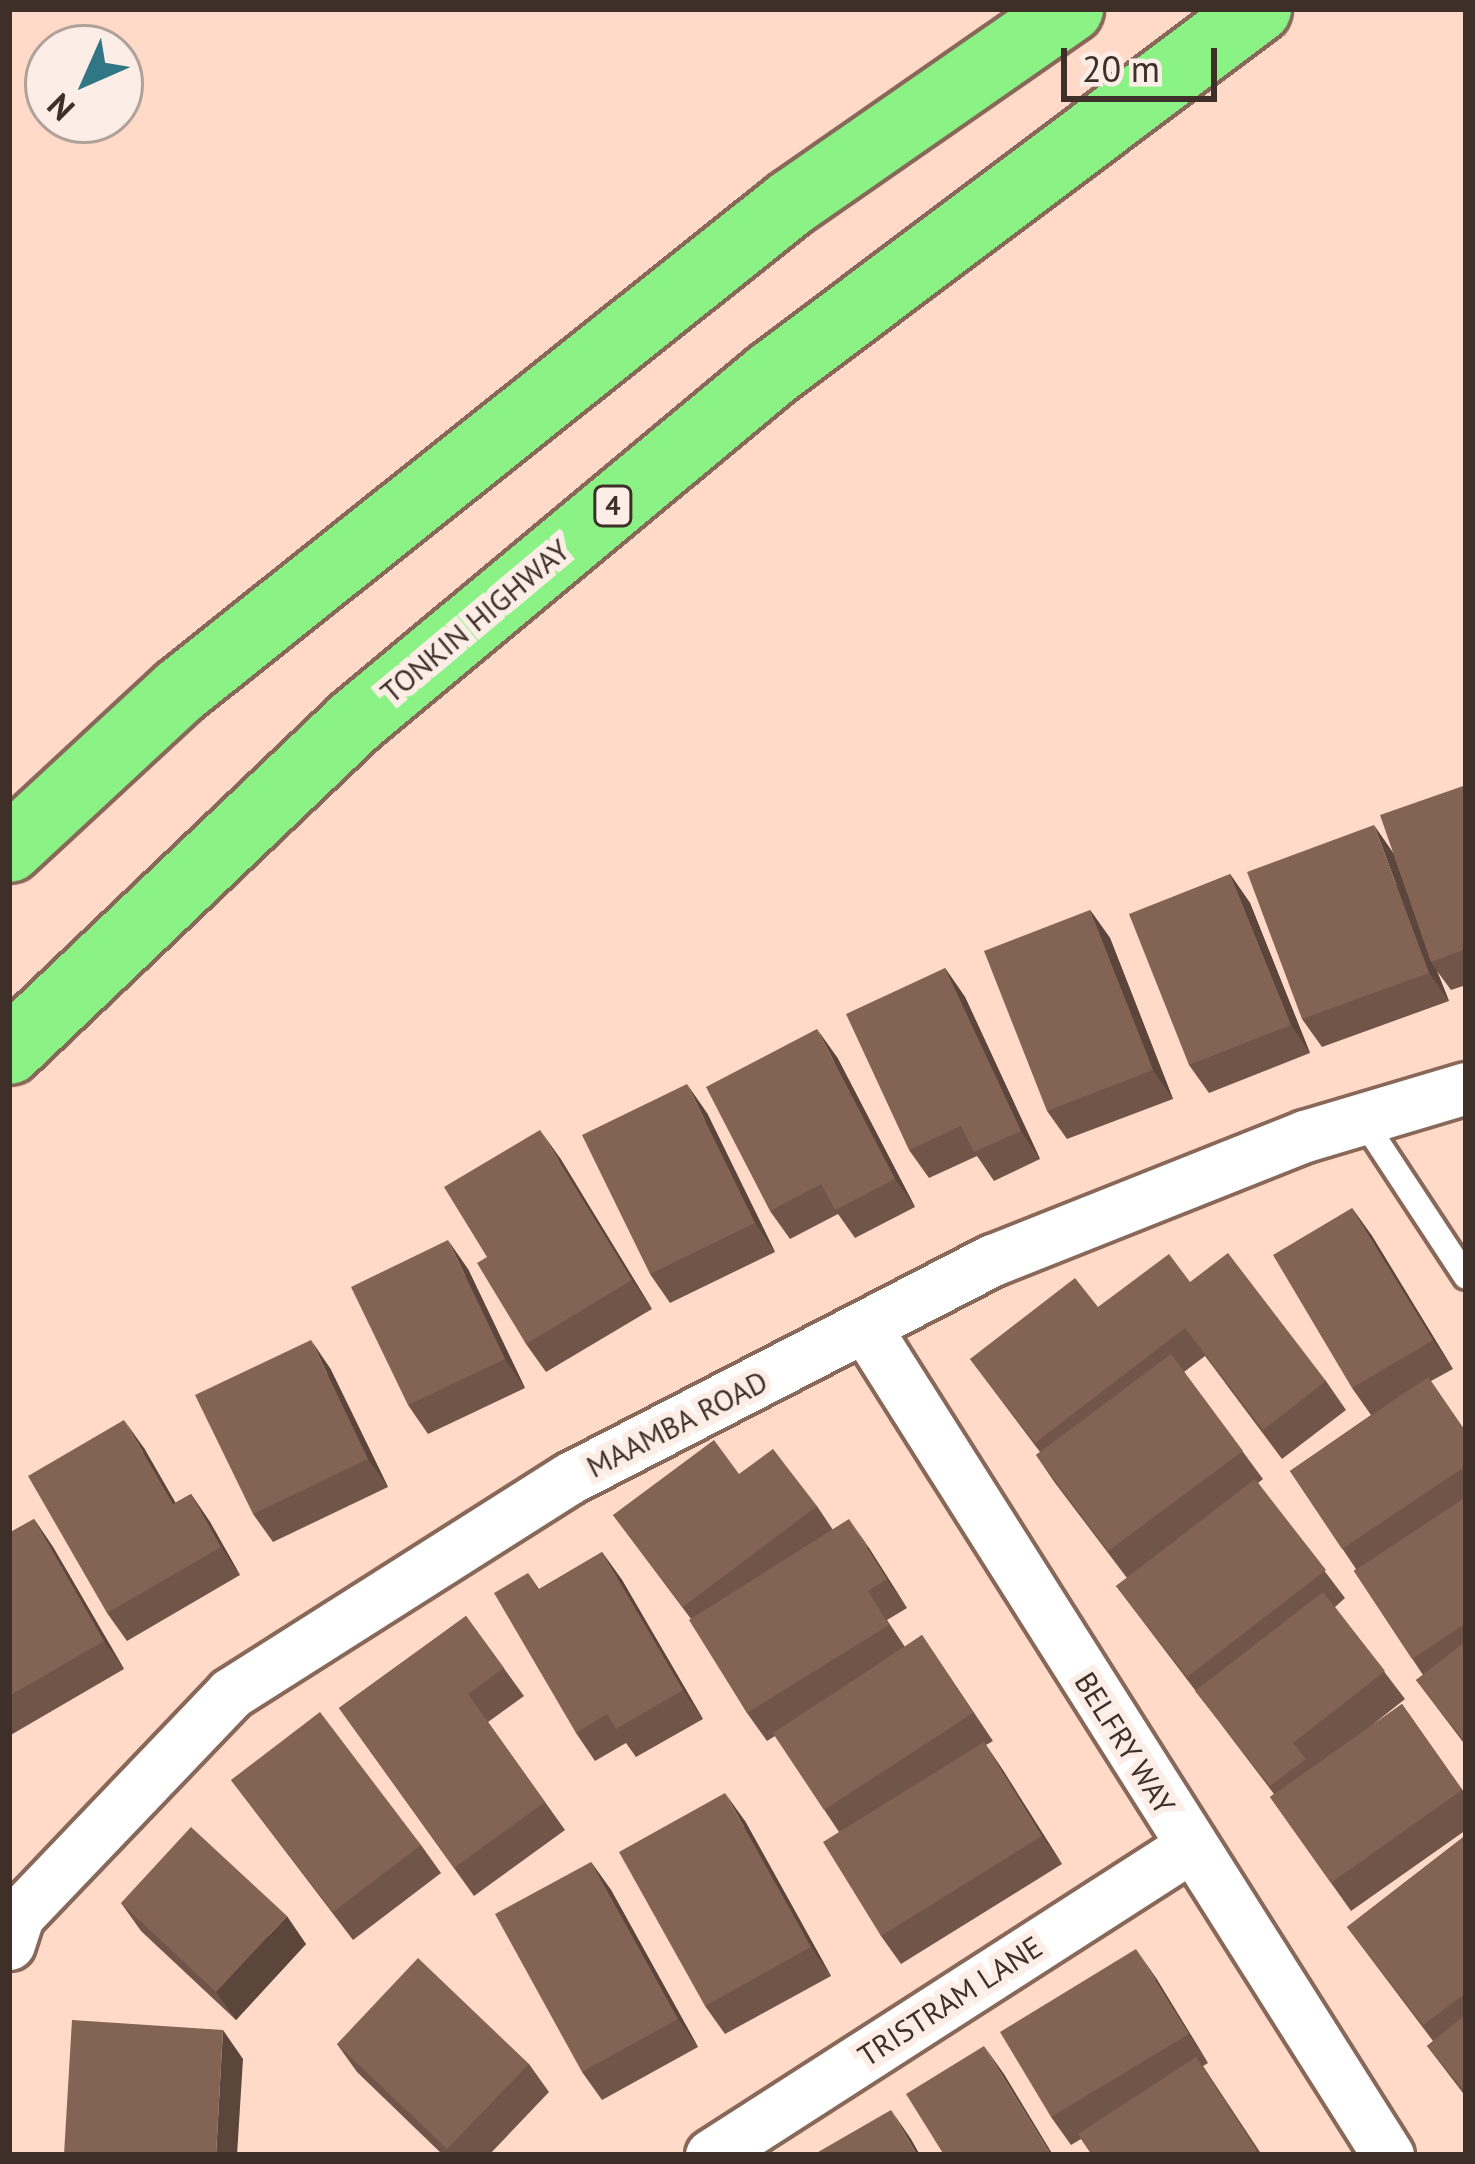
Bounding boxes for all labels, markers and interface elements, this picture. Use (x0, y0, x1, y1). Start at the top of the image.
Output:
north arrow (24, 24, 144, 144)
scale bar (1067, 24, 1223, 98)
text: 20 m (1082, 45, 1160, 92)
text: N (37, 85, 83, 131)
road number: 4 (592, 485, 634, 527)
street label: TONKIN HIGHWAY (373, 532, 577, 710)
street label: MAAMBA ROAD (580, 1363, 774, 1485)
street label: BELFRY WAY (1067, 1665, 1183, 1821)
street label: TRISTRAM LANE (851, 1928, 1049, 2074)

